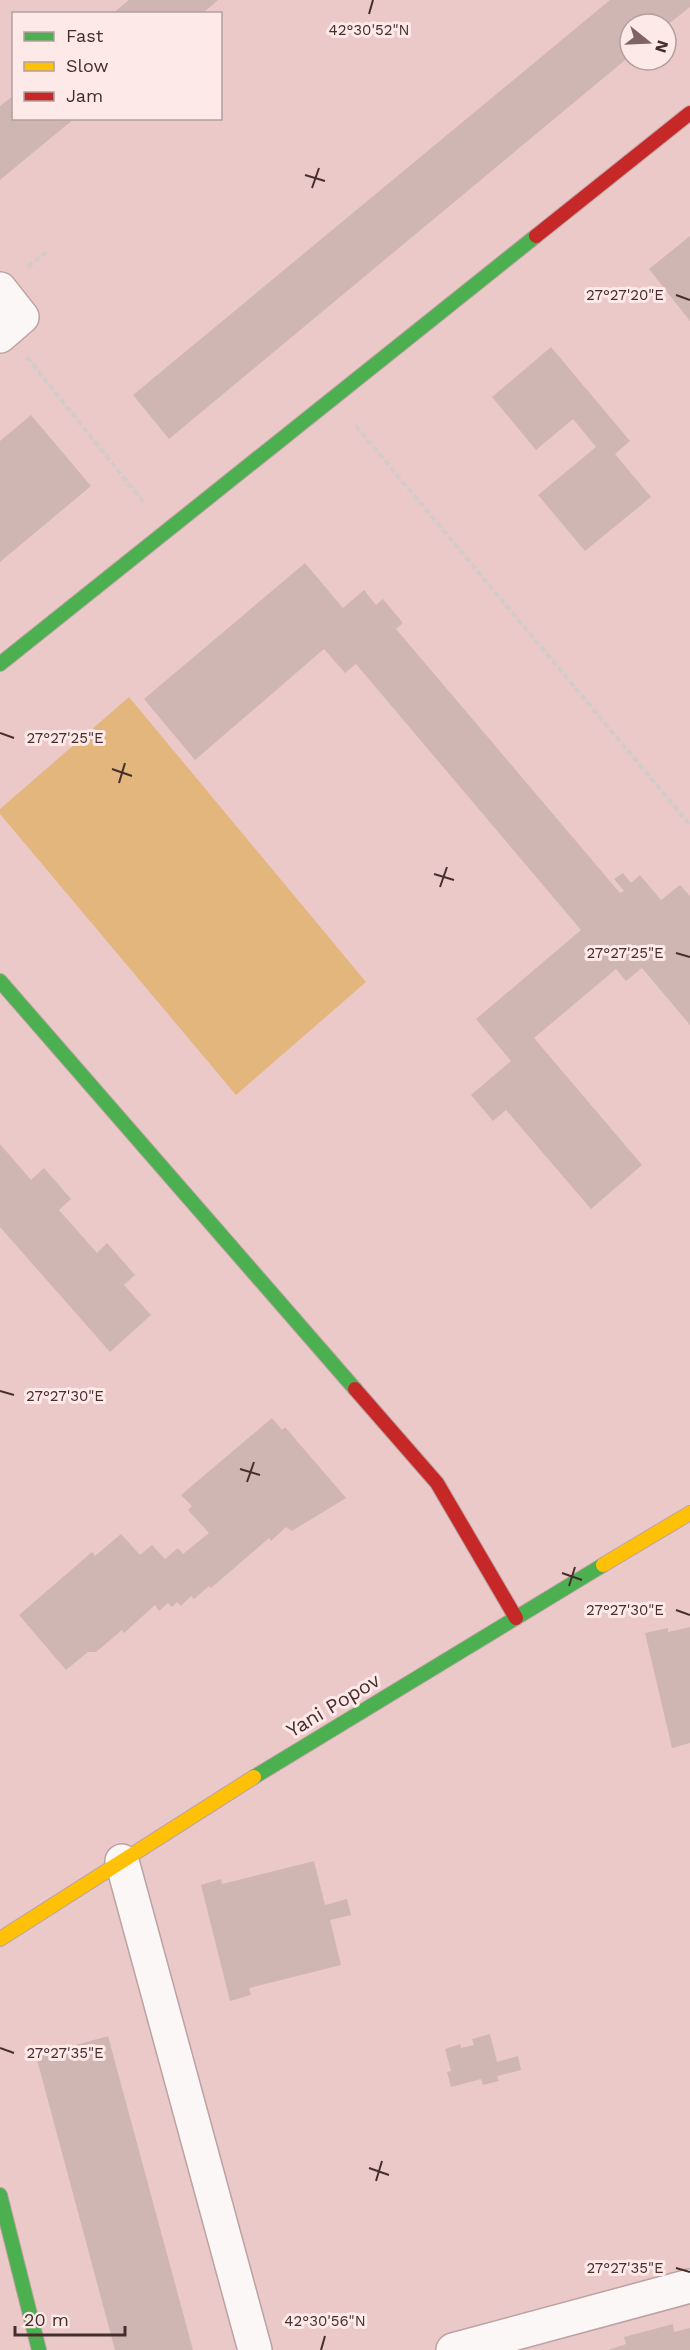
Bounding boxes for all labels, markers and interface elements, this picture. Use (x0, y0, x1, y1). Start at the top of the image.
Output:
legend (12, 12, 222, 120)
north arrow (618, 12, 678, 72)
text: 42°30'52"N (329, 21, 409, 39)
text: Fast (66, 25, 104, 46)
text: N (651, 38, 673, 55)
text: Slow (66, 55, 109, 76)
text: Jam (66, 85, 103, 106)
text: 27°27'20"E (586, 286, 664, 304)
text: 27°27'25"E (26, 729, 104, 747)
text: 27°27'25"E (586, 944, 664, 962)
text: 27°27'30"E (26, 1387, 104, 1405)
text: 27°27'30"E (586, 1601, 664, 1619)
street label: Yani Popov (282, 1667, 384, 1742)
text: 27°27'35"E (26, 2044, 104, 2062)
text: 27°27'35"E (586, 2259, 664, 2277)
scale bar (15, 2299, 124, 2337)
text: 20 m (24, 2309, 69, 2330)
text: 42°30'56"N (284, 2312, 366, 2330)

